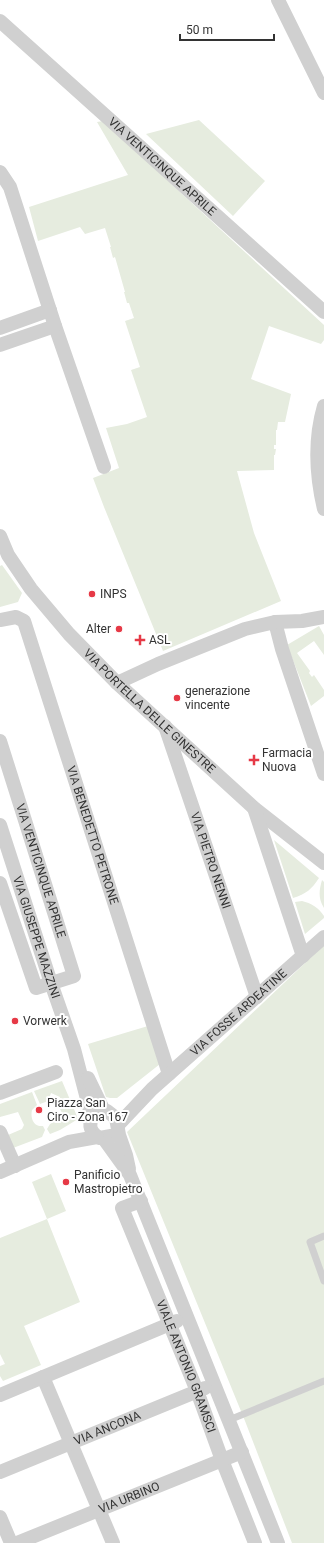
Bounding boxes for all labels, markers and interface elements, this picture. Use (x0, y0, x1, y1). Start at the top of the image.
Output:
scale bar (180, 16, 274, 42)
text: 50 m (186, 23, 213, 37)
street label: VIA VENTICINQUE APRILE (105, 115, 219, 219)
place label: INPS (100, 587, 127, 601)
marker: INPS (87, 589, 97, 599)
place label: Alter (86, 622, 111, 636)
marker: Alter (114, 624, 124, 634)
place label: ASL (149, 633, 171, 647)
marker: ASL (134, 634, 146, 646)
street label: VIA PORTELLA DELLE GINESTRE (81, 646, 218, 776)
place label: generazione vincente (185, 684, 250, 712)
marker: generazione vincente (172, 693, 182, 703)
place label: Farmacia Nuova (262, 746, 312, 774)
marker: Farmacia Nuova (249, 755, 259, 765)
street label: VIA BENEDETTO PETRONE (64, 764, 121, 906)
street label: VIA VENTICINQUE APRILE (13, 802, 69, 940)
street label: VIA PIETRO NENNI (188, 810, 234, 911)
street label: VIA GIUSEPPE MAZZINI (10, 874, 63, 1000)
street label: VIA FOSSE ARDEATINE (188, 966, 290, 1059)
place label: Vorwerk (23, 1014, 68, 1028)
marker: Vorwerk (10, 1016, 20, 1026)
place label: Piazza San Ciro - Zona 167 (47, 1096, 128, 1124)
marker: Piazza San Ciro - Zona 167 (34, 1105, 44, 1115)
place label: Panificio Mastropietro (74, 1168, 143, 1196)
marker: Panificio Mastropietro (61, 1177, 71, 1187)
street label: VIALE ANTONIO GRAMSCI (153, 1298, 219, 1435)
street label: VIA ANCONA (72, 1408, 143, 1448)
street label: VIA URBINO (97, 1479, 162, 1516)

